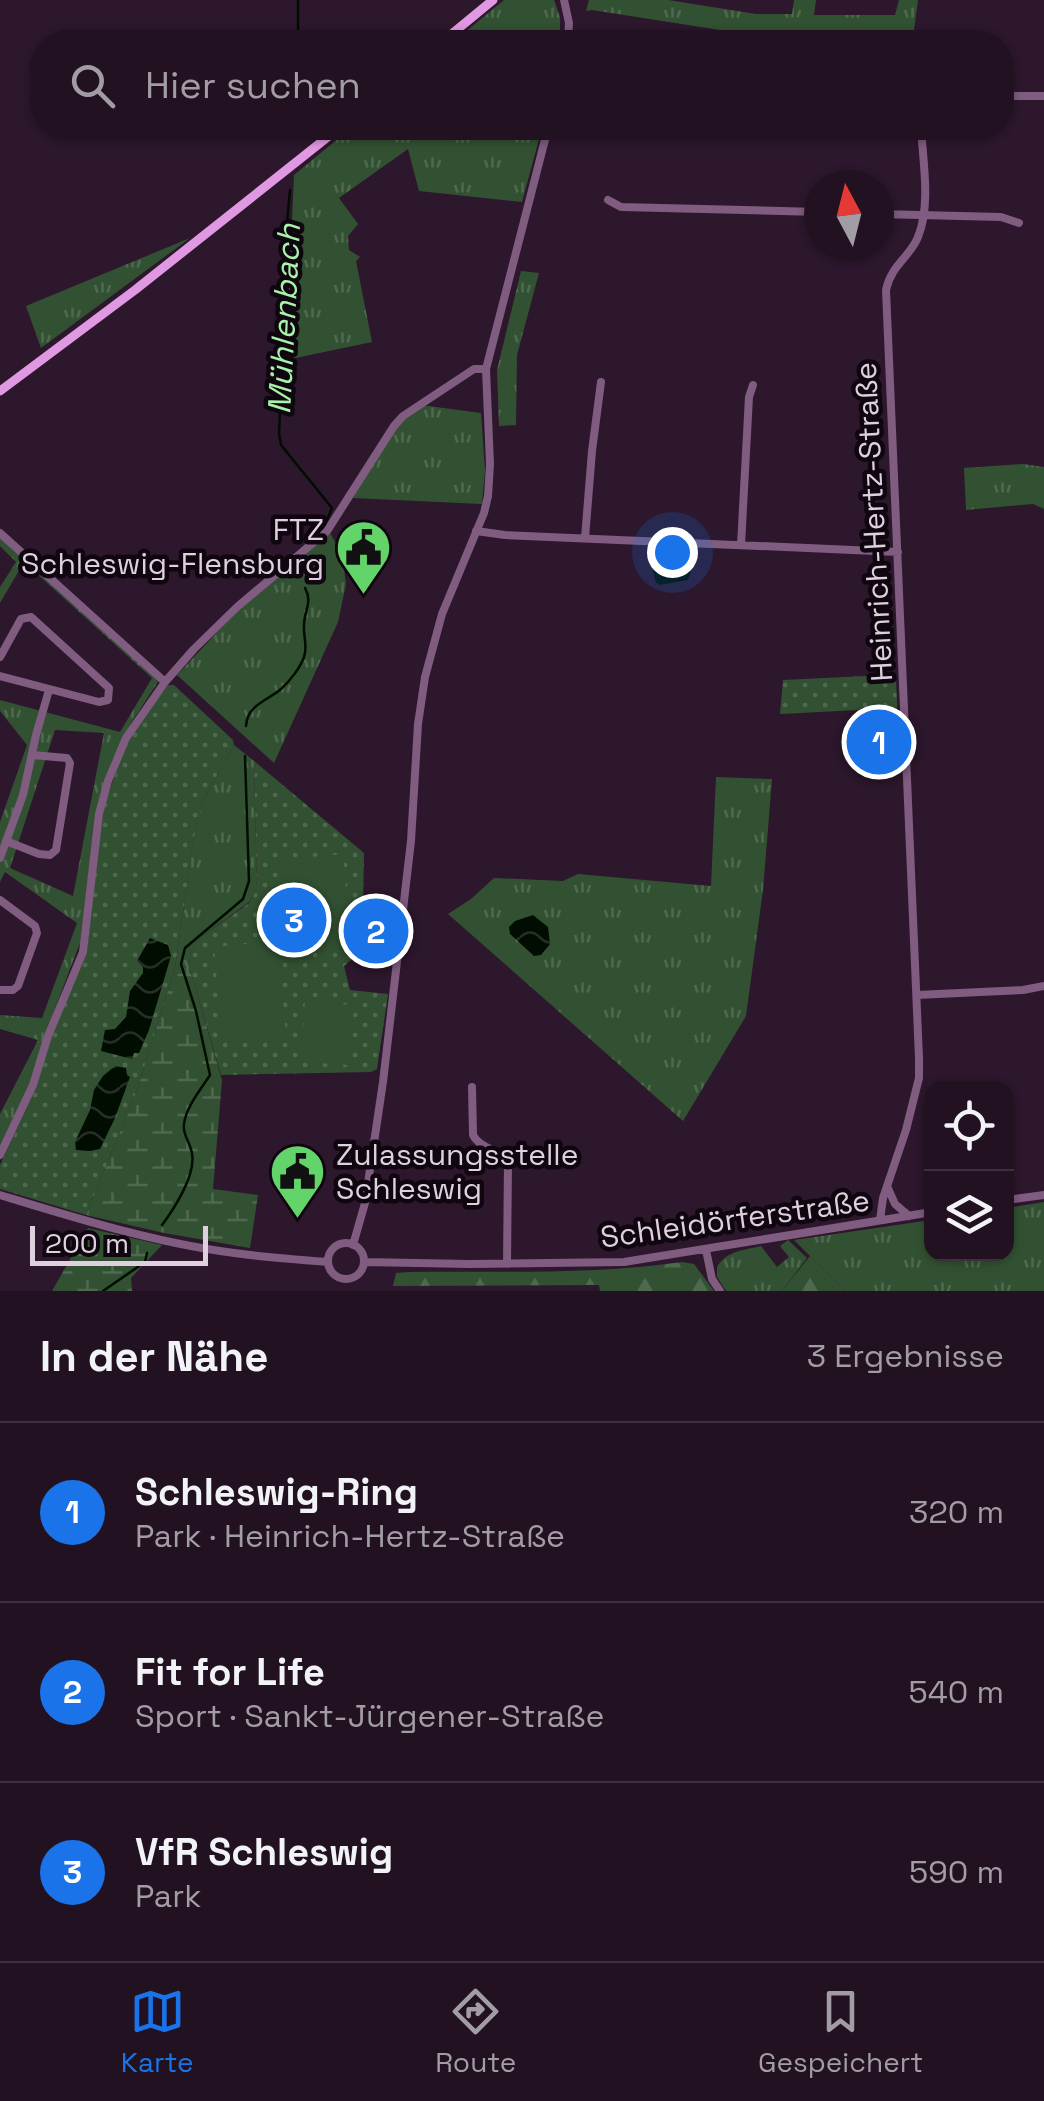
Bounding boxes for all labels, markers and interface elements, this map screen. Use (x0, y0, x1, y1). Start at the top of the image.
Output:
search box (30, 30, 1014, 140)
icon: search (65, 58, 120, 113)
text: Hier suchen (145, 61, 361, 109)
north arrow (804, 170, 894, 260)
water label: Mühlenbach (259, 221, 309, 415)
street label: Heinrich-Hertz-Straße (846, 361, 901, 683)
place label: FTZ Schleswig-Flensburg (21, 510, 324, 583)
public building icon: FTZ Schleswig-Flensburg (333, 517, 393, 596)
your location (647, 527, 698, 578)
pin: 1 (846, 704, 912, 780)
pin: 3 (262, 882, 326, 958)
pin: 2 (344, 894, 408, 968)
map controls (924, 1081, 1014, 1261)
button: locate (924, 1081, 1014, 1171)
place label: Zulassungsstelle Schleswig (336, 1135, 578, 1208)
public building icon: Zulassungsstelle Schleswig (267, 1142, 327, 1221)
button: layers (924, 1171, 1014, 1261)
street label: Schleidörferstraße (598, 1180, 872, 1257)
scale bar (30, 1221, 208, 1266)
text: 200 m (45, 1225, 129, 1261)
text: In der Nähe (40, 1330, 268, 1383)
text: 3 Ergebnisse (807, 1336, 1004, 1376)
text: Schleswig-Ring (135, 1468, 418, 1516)
text: 1 (65, 1492, 80, 1532)
text: 320 m (909, 1492, 1004, 1532)
text: Park · Heinrich-Hertz-Straße (135, 1516, 565, 1556)
text: Fit for Life (135, 1648, 325, 1696)
text: 2 (63, 1672, 82, 1712)
text: 540 m (909, 1672, 1004, 1712)
text: Sport · Sankt-Jürgener-Straße (135, 1696, 604, 1736)
text: VfR Schleswig (135, 1828, 393, 1876)
text: 3 (63, 1852, 82, 1892)
text: 590 m (909, 1852, 1004, 1892)
text: Park (135, 1876, 202, 1916)
tab: Karte (121, 1984, 194, 2080)
tab: Route (435, 1984, 516, 2080)
tab: Gespeichert (758, 1984, 923, 2080)

